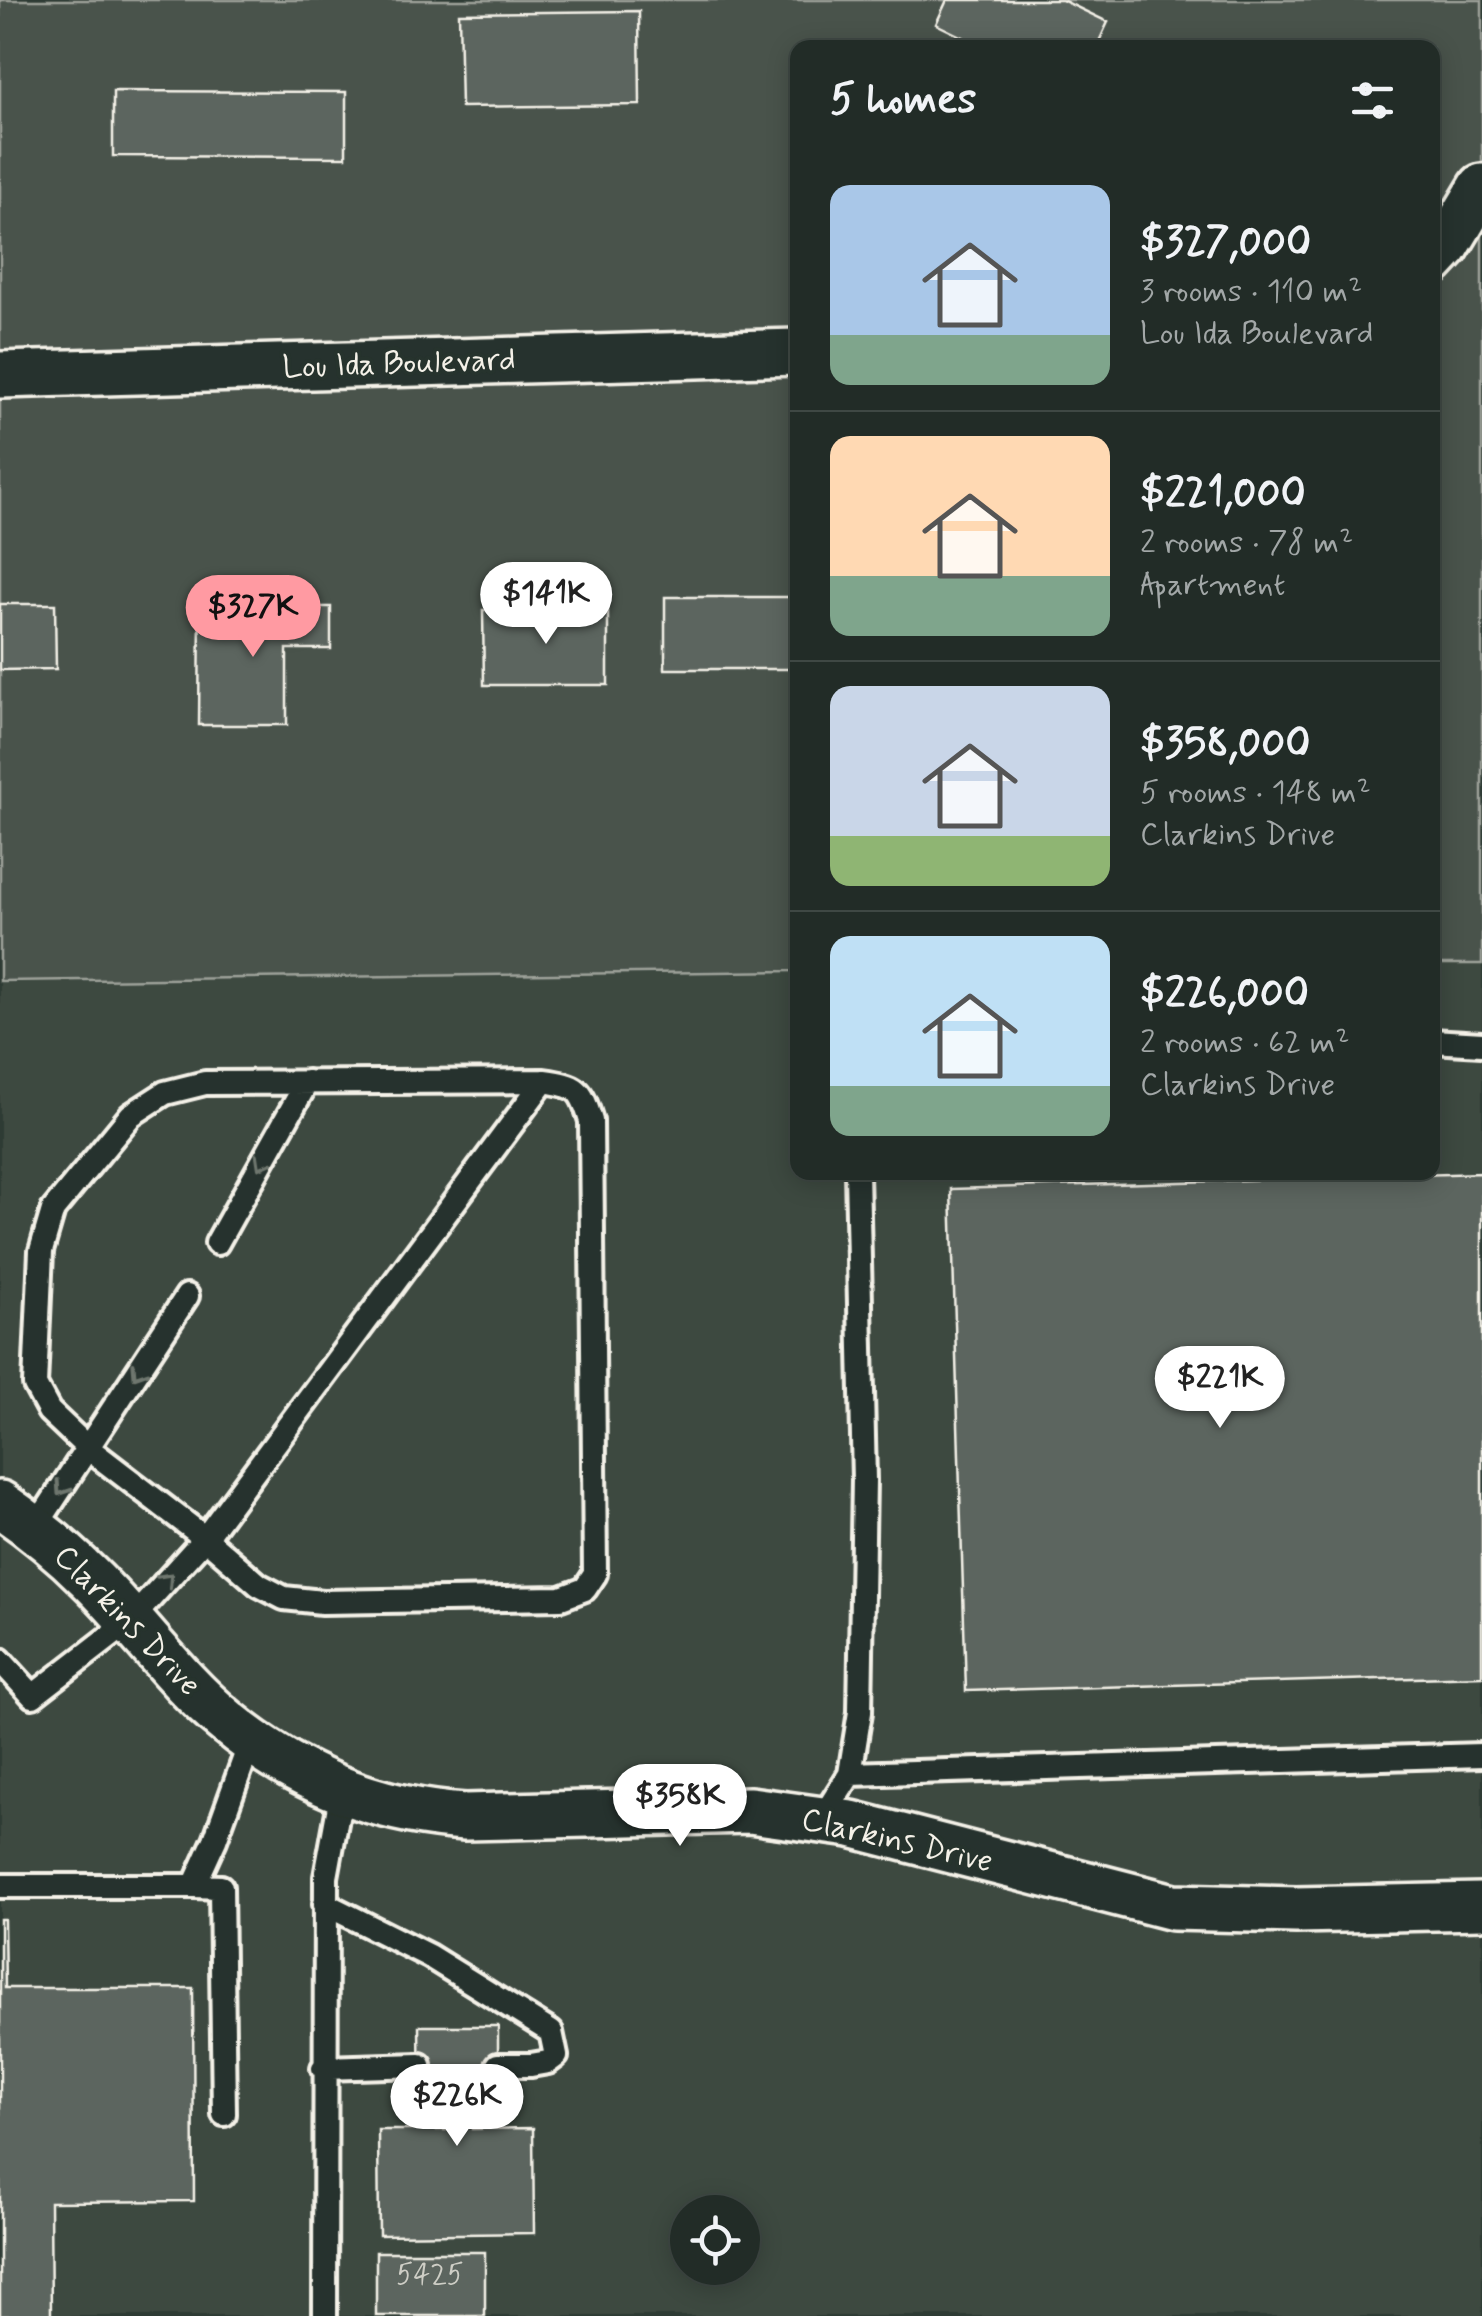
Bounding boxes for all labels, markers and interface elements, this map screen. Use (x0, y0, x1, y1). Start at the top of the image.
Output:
text: 5 homes (830, 73, 976, 128)
icon: filters (1345, 73, 1400, 128)
text: $327,000 (1140, 216, 1311, 271)
icon: home (910, 225, 1030, 345)
text: 3 rooms · 110 m² (1140, 271, 1362, 313)
text: Lou Ida Boulevard (1140, 313, 1374, 355)
street label: Lou Ida Boulevard (282, 339, 516, 389)
text: $221,000 (1140, 467, 1306, 522)
icon: home (910, 476, 1030, 596)
text: 2 rooms · 78 m² (1140, 522, 1353, 564)
pin: $141K (476, 562, 616, 647)
text: Apartment (1140, 564, 1285, 606)
text: $141K (502, 573, 590, 615)
pin: $327K (183, 575, 323, 660)
text: $327K (208, 586, 298, 628)
text: $358,000 (1140, 717, 1311, 772)
icon: home (910, 726, 1030, 846)
text: 5 rooms · 148 m² (1140, 772, 1371, 814)
text: Clarkins Drive (1140, 814, 1335, 856)
text: $226,000 (1140, 967, 1309, 1022)
icon: home (910, 976, 1030, 1096)
text: 2 rooms · 62 m² (1140, 1022, 1349, 1064)
text: Clarkins Drive (1140, 1064, 1335, 1106)
one-way arrow (254, 1152, 274, 1170)
pin: $221K (1150, 1346, 1290, 1431)
text: $221K (1177, 1357, 1263, 1399)
one-way arrow (131, 1362, 150, 1380)
one-way arrow (56, 1477, 74, 1496)
street label: Clarkins Drive (44, 1536, 210, 1706)
one-way arrow (156, 1573, 174, 1591)
pin: $358K (610, 1764, 750, 1849)
text: $358K (635, 1775, 725, 1817)
street label: Clarkins Drive (797, 1799, 997, 1883)
pin: $226K (387, 2064, 527, 2149)
text: $226K (412, 2075, 502, 2117)
map controls (670, 2195, 760, 2285)
button: locate (670, 2195, 760, 2285)
house number: 5425 (396, 2257, 464, 2294)

